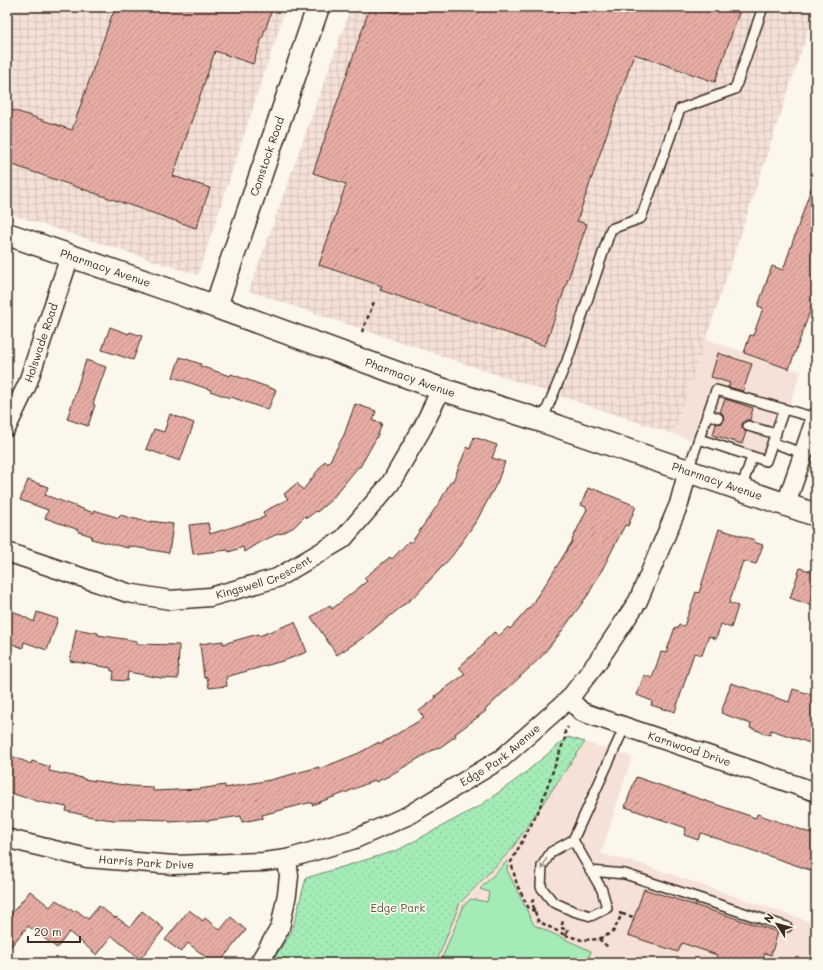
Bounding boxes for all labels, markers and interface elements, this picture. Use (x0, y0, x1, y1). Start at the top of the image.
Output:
street label: Comstock Road (246, 114, 287, 198)
street label: Pharmacy Avenue (58, 245, 153, 290)
street label: Holswade Road (20, 301, 61, 384)
street label: Pharmacy Avenue (363, 354, 457, 400)
street label: Pharmacy Avenue (670, 458, 765, 503)
street label: Kingswell Crescent (214, 551, 314, 602)
street label: Edge Park Avenue (457, 720, 543, 789)
street label: Karnwood Drive (646, 727, 733, 769)
street label: Harris Park Drive (98, 851, 194, 872)
one-way arrow (540, 858, 548, 870)
park label: Edge Park (371, 900, 426, 915)
north arrow (757, 904, 797, 944)
text: N (760, 910, 777, 926)
scale bar (28, 918, 80, 944)
text: 20 m (34, 923, 62, 939)

